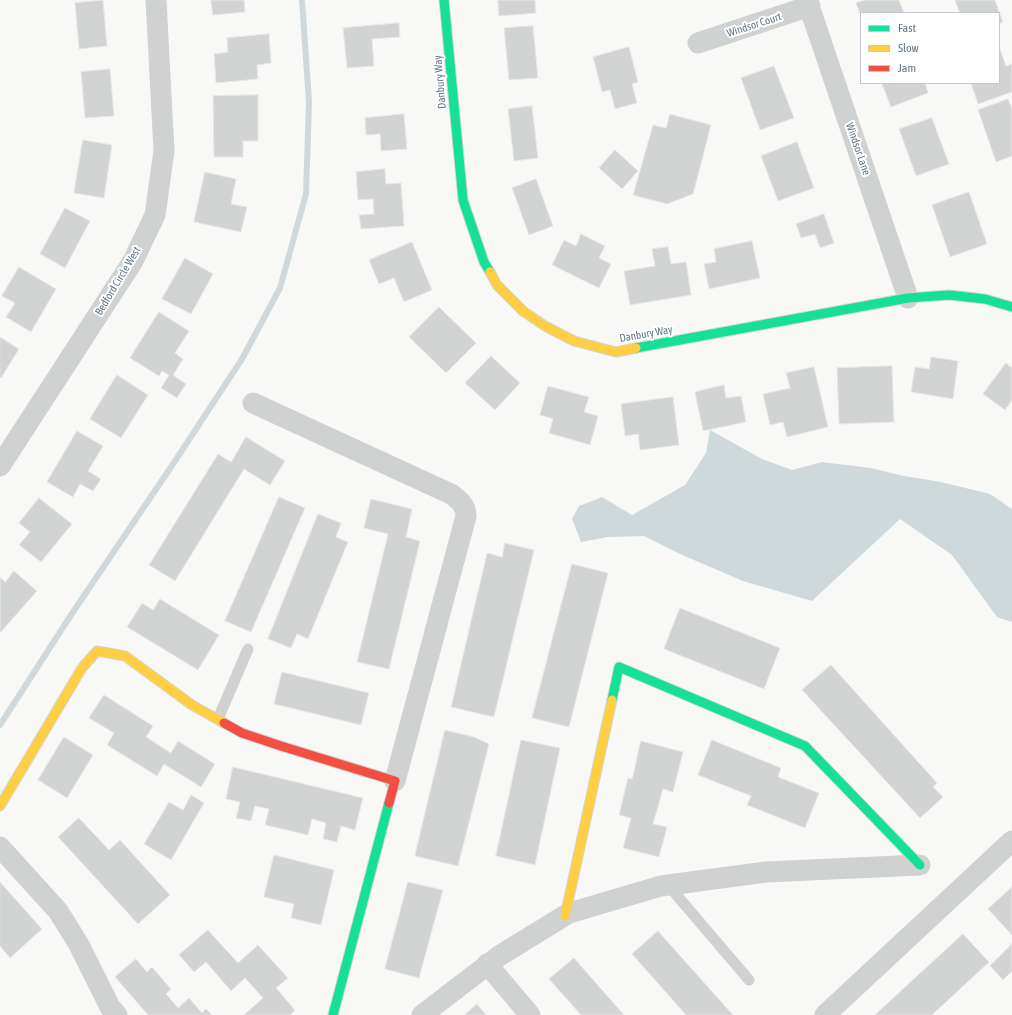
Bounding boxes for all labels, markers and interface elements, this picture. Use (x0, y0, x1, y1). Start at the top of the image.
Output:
street label: Windsor Court (725, 10, 783, 40)
legend (860, 12, 1000, 84)
text: Fast (898, 21, 916, 35)
text: Slow (898, 41, 919, 55)
street label: Danbury Way (431, 55, 449, 109)
text: Jam (898, 61, 916, 75)
street label: Windsor Lane (843, 121, 873, 177)
street label: Bedford Circle West (92, 244, 144, 318)
street label: Danbury Way (618, 323, 674, 345)

